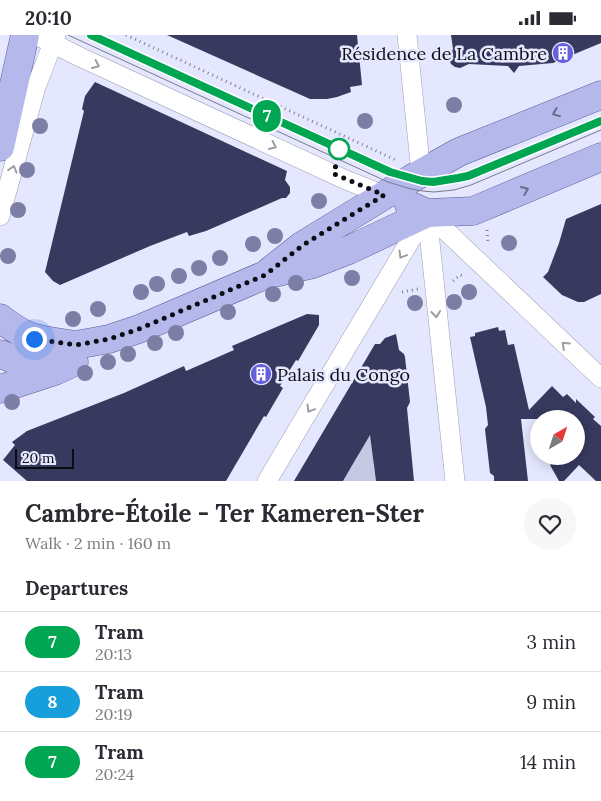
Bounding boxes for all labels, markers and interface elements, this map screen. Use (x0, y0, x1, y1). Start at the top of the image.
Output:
text: 20:10 (25, 6, 72, 30)
building icon: Résidence de La Cambre (551, 41, 575, 65)
place label: Résidence de La Cambre (341, 42, 547, 65)
one-way arrow (91, 58, 100, 69)
line badge: 7 (251, 100, 283, 132)
text: 7 (263, 104, 271, 127)
one-way arrow (552, 107, 561, 118)
unlabelled marker (328, 138, 350, 160)
one-way arrow (268, 139, 277, 150)
one-way arrow (8, 165, 18, 173)
one-way arrow (520, 185, 529, 196)
one-way arrow (398, 249, 408, 258)
one-way arrow (430, 310, 441, 318)
your location (22, 327, 47, 352)
one-way arrow (562, 342, 571, 351)
building icon: Palais du Congo (249, 362, 273, 386)
place label: Palais du Congo (277, 363, 410, 386)
one-way arrow (306, 404, 316, 413)
north arrow (530, 410, 585, 465)
map controls (530, 410, 585, 465)
scale bar (15, 446, 74, 469)
text: 20 m (22, 449, 54, 467)
text: Cambre-Étoile - Ter Kameren-Ster (25, 498, 424, 529)
button: heart (524, 498, 576, 550)
text: Walk · 2 min · 160 m (25, 533, 171, 553)
text: Departures (25, 576, 128, 600)
text: Tram (95, 620, 144, 644)
text: 7 (48, 630, 57, 653)
text: 3 min (527, 630, 576, 654)
text: 20:13 (95, 644, 132, 664)
text: Tram (95, 680, 144, 704)
text: 8 (47, 690, 58, 713)
text: 9 min (526, 690, 576, 714)
text: 20:19 (95, 704, 133, 724)
text: Tram (95, 740, 144, 764)
text: 7 (48, 750, 57, 773)
text: 14 min (520, 750, 576, 774)
text: 20:24 (95, 764, 134, 784)

